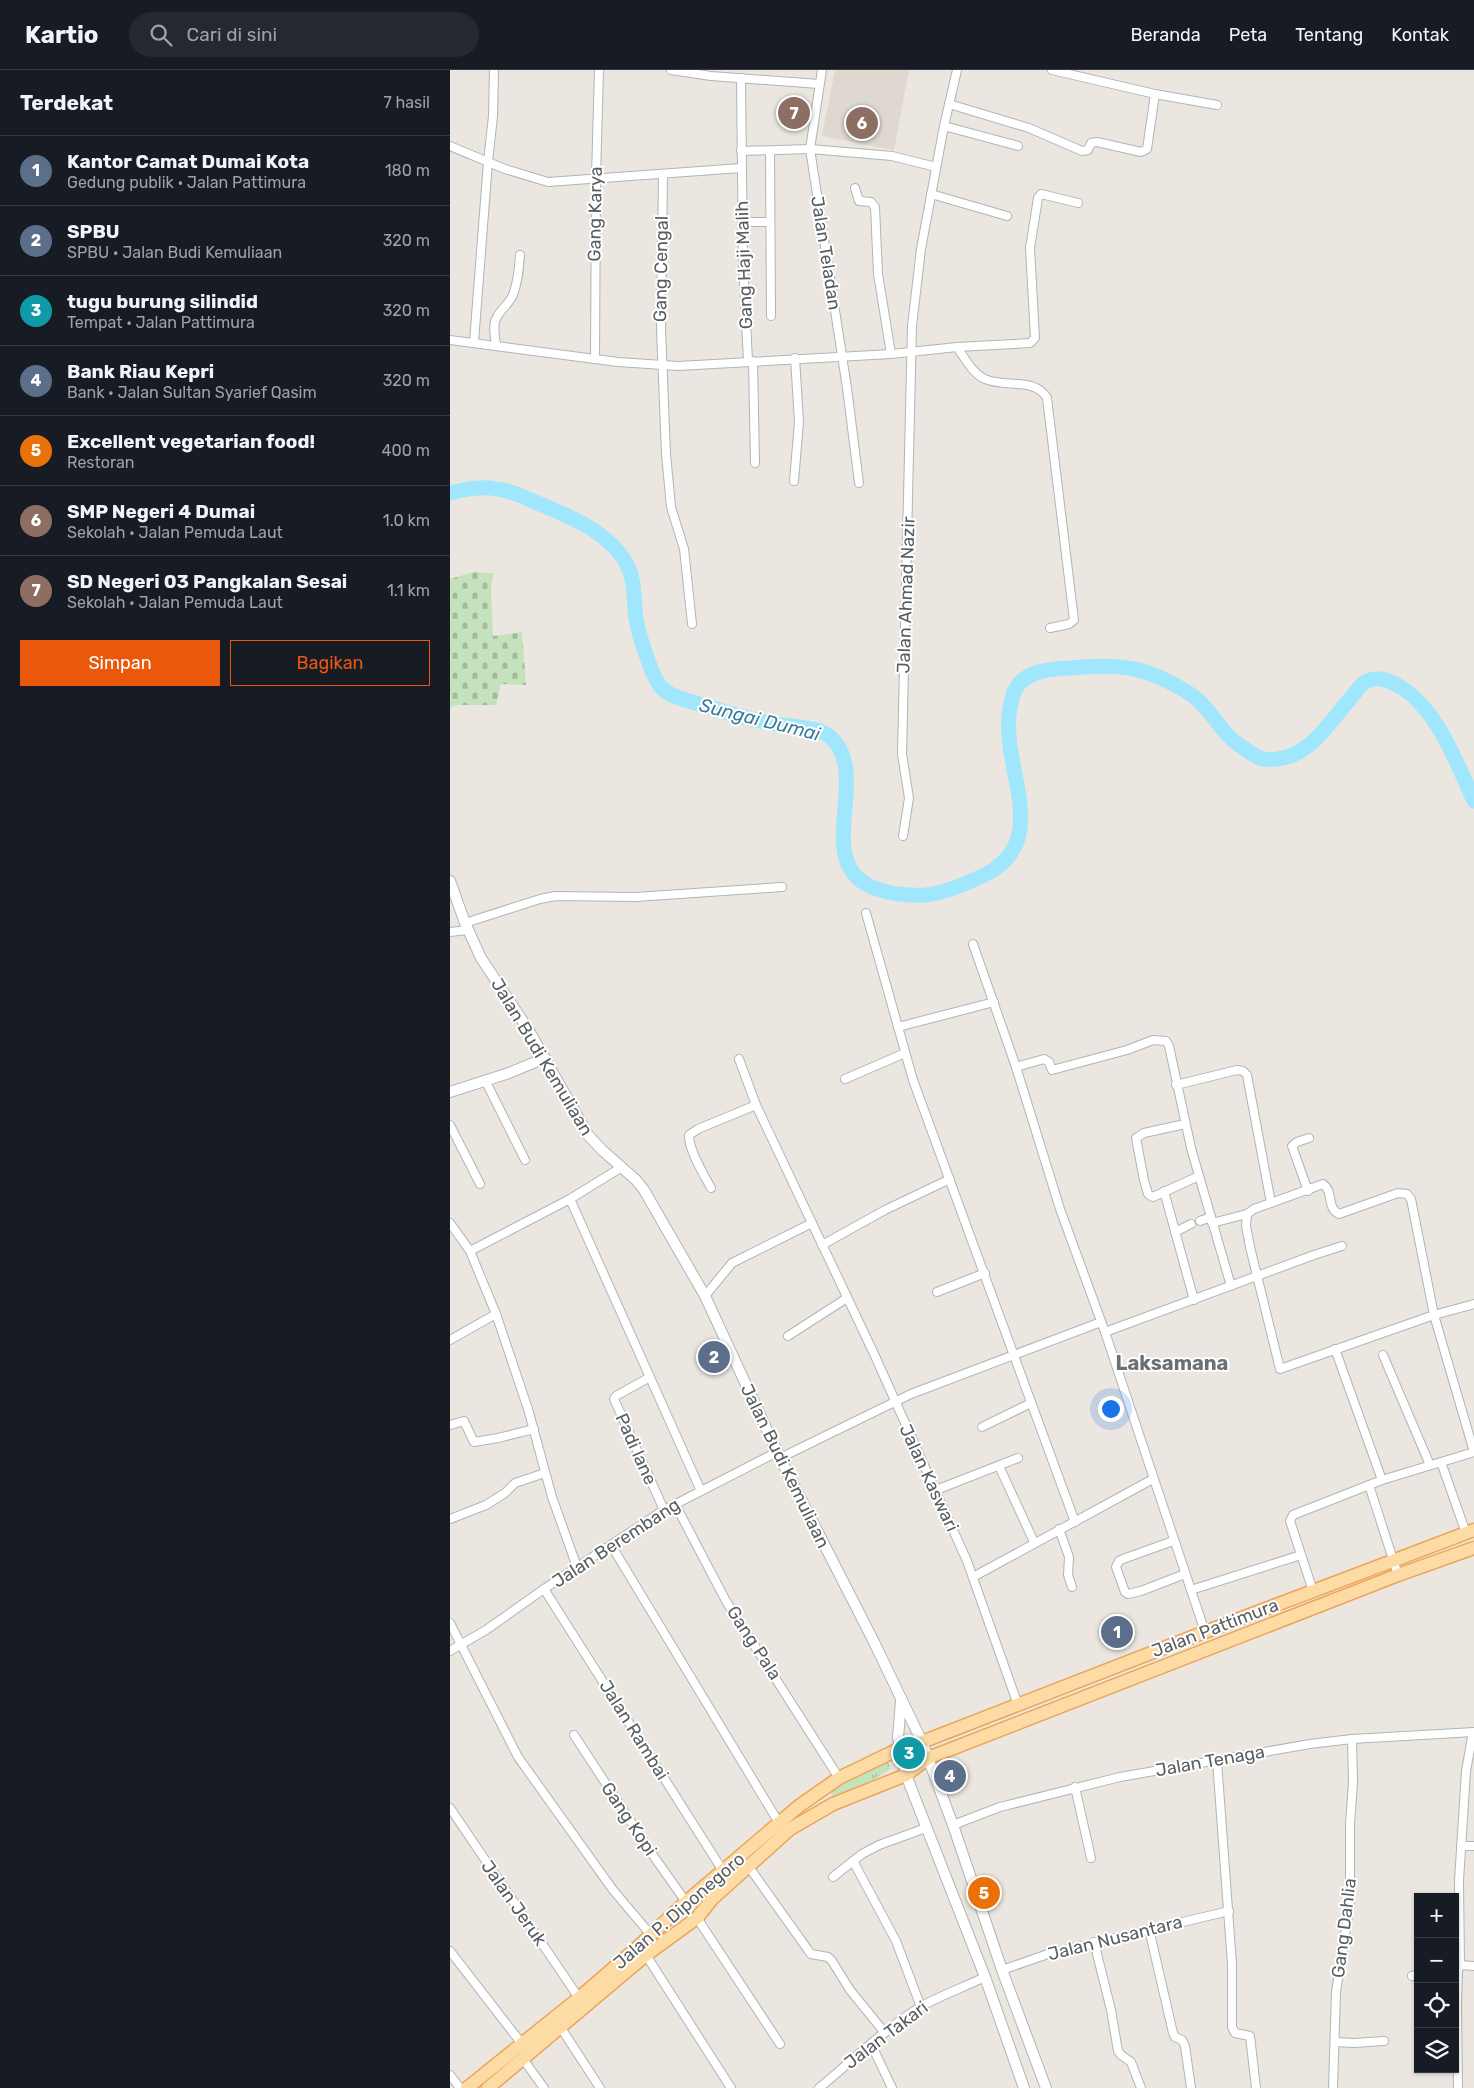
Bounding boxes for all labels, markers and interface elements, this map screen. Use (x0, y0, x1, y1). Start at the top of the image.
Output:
search box (129, 12, 479, 57)
text: Kartio (25, 21, 99, 49)
icon: search (147, 21, 175, 49)
text: Cari di sini (187, 23, 277, 46)
text: Beranda (1130, 24, 1201, 46)
text: Peta (1229, 24, 1267, 46)
text: Tentang (1295, 24, 1363, 46)
text: Kontak (1391, 24, 1449, 46)
text: Terdekat (20, 90, 113, 115)
text: 7 hasil (383, 93, 430, 112)
pin: 7 (778, 94, 810, 132)
pin: 6 (846, 104, 878, 142)
text: Kantor Camat Dumai Kota (67, 150, 309, 173)
text: 1 (32, 161, 40, 180)
text: 180 m (385, 161, 430, 180)
street label: Gang Karya (583, 166, 607, 262)
text: Gedung publik · Jalan Pattimura (67, 173, 306, 192)
street label: Jalan Teladan (806, 194, 846, 312)
street label: Gang Haji Malih (731, 200, 757, 330)
street label: Gang Cengal (649, 216, 673, 322)
text: SPBU (67, 220, 120, 243)
text: 2 (31, 231, 41, 250)
text: 320 m (383, 231, 430, 250)
text: SPBU · Jalan Budi Kemuliaan (67, 243, 282, 262)
text: tugu burung silindid (67, 290, 258, 313)
text: 3 (31, 301, 41, 320)
text: 320 m (383, 301, 430, 320)
text: Tempat · Jalan Pattimura (67, 313, 255, 332)
text: Bank Riau Kepri (67, 360, 214, 383)
text: 4 (31, 371, 41, 390)
text: 320 m (383, 371, 430, 390)
text: Bank · Jalan Sultan Syarief Qasim (67, 383, 317, 402)
text: Excellent vegetarian food! (67, 430, 315, 453)
text: 5 (31, 441, 41, 460)
text: 400 m (382, 441, 430, 460)
text: Restoran (67, 453, 134, 472)
text: SMP Negeri 4 Dumai (67, 500, 255, 523)
text: 6 (31, 511, 41, 530)
text: 1.0 km (383, 511, 430, 530)
street label: Jalan Ahmad Nazir (892, 516, 920, 674)
text: Sekolah · Jalan Pemuda Laut (67, 523, 283, 542)
text: SD Negeri 03 Pangkalan Sesai (67, 570, 347, 593)
text: 7 (31, 581, 41, 600)
text: 1.1 km (387, 581, 430, 600)
text: Sekolah · Jalan Pemuda Laut (67, 593, 283, 612)
button: Simpan (20, 640, 220, 686)
button: Bagikan (230, 640, 430, 686)
water label: Sungai Dumai (697, 693, 823, 746)
street label: Jalan Budi Kemuliaan (486, 974, 598, 1140)
pin: 2 (698, 1338, 730, 1376)
district label: Laksamana (1116, 1351, 1228, 1375)
street label: Jalan Budi Kemuliaan (736, 1380, 834, 1552)
your location (1098, 1396, 1124, 1422)
street label: Padi lane (610, 1410, 662, 1488)
street label: Jalan Kaswari (895, 1421, 963, 1535)
street label: Jalan Berembang (548, 1493, 684, 1593)
street label: Jalan Pattimura (1148, 1594, 1282, 1662)
street label: Gang Pala (722, 1602, 786, 1684)
pin: 1 (1101, 1613, 1133, 1651)
street label: Jalan Rambai (595, 1676, 673, 1784)
pin: 3 (893, 1734, 925, 1772)
street label: Jalan Tenaga (1154, 1741, 1266, 1781)
pin: 4 (934, 1757, 966, 1795)
street label: Gang Kopi (596, 1778, 662, 1860)
street label: Jalan P. Diponegoro (609, 1848, 749, 1974)
street label: Jalan Jeruk (476, 1856, 552, 1951)
pin: 5 (968, 1874, 1000, 1912)
street label: Gang Dahlia (1327, 1877, 1361, 1979)
map controls (1414, 1893, 1459, 2073)
button: + (1414, 1893, 1459, 1938)
street label: Jalan Nusantara (1046, 1911, 1184, 1965)
button: − (1414, 1938, 1459, 1983)
button: locate (1414, 1983, 1459, 2028)
street label: Jalan Takari (840, 1996, 932, 2074)
button: layers (1414, 2028, 1459, 2073)

